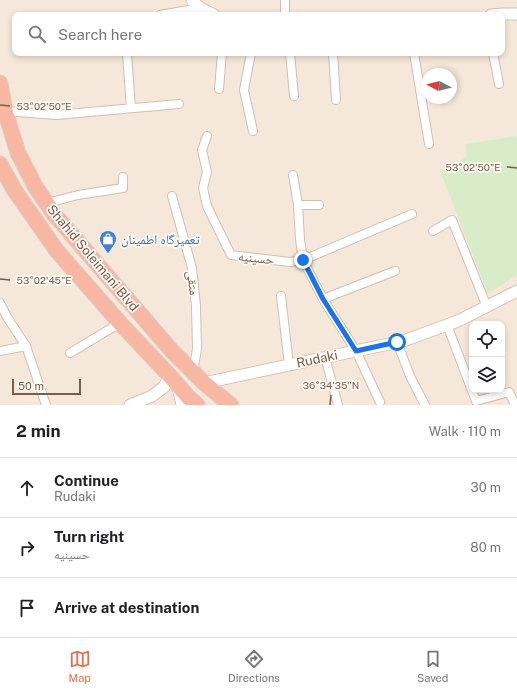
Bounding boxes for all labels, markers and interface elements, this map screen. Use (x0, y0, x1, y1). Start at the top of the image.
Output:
search box (12, 12, 505, 56)
icon: search (26, 23, 48, 45)
text: Search here (58, 26, 142, 43)
north arrow (421, 68, 457, 104)
text: 53°02'50"E (17, 100, 71, 112)
text: 53°02'50"E (446, 161, 500, 173)
street label: Shahid Soleimani Blvd (44, 202, 142, 314)
shop icon: تعمیرگاه اطمینان (98, 229, 118, 254)
place label: تعمیرگاه اطمینان (121, 232, 200, 248)
street label: حسینیه (237, 249, 275, 268)
route end (294, 251, 312, 269)
street label: متقی (183, 270, 202, 296)
text: 53°02'45"E (17, 274, 71, 286)
map controls (469, 321, 505, 393)
button: locate (469, 321, 505, 357)
route start (388, 333, 406, 351)
street label: Rudaki (295, 347, 339, 371)
button: layers (469, 357, 505, 393)
scale bar (12, 377, 81, 396)
text: 36°34'35"N (303, 379, 359, 391)
text: 50 m (18, 380, 44, 392)
text: 2 min (16, 421, 61, 441)
text: Walk · 110 m (429, 424, 501, 439)
text: Continue (54, 472, 119, 489)
icon: ahead (16, 477, 38, 499)
text: 30 m (471, 480, 501, 495)
text: Rudaki (54, 489, 96, 504)
text: Turn right (54, 528, 124, 545)
icon: right (16, 537, 38, 559)
text: 80 m (470, 540, 501, 555)
text: حسینیه (54, 547, 90, 562)
icon: arrive (16, 597, 38, 619)
text: Arrive at destination (54, 599, 199, 616)
tab: Map (69, 648, 91, 684)
tab: Directions (228, 648, 280, 684)
tab: Saved (417, 648, 448, 684)

